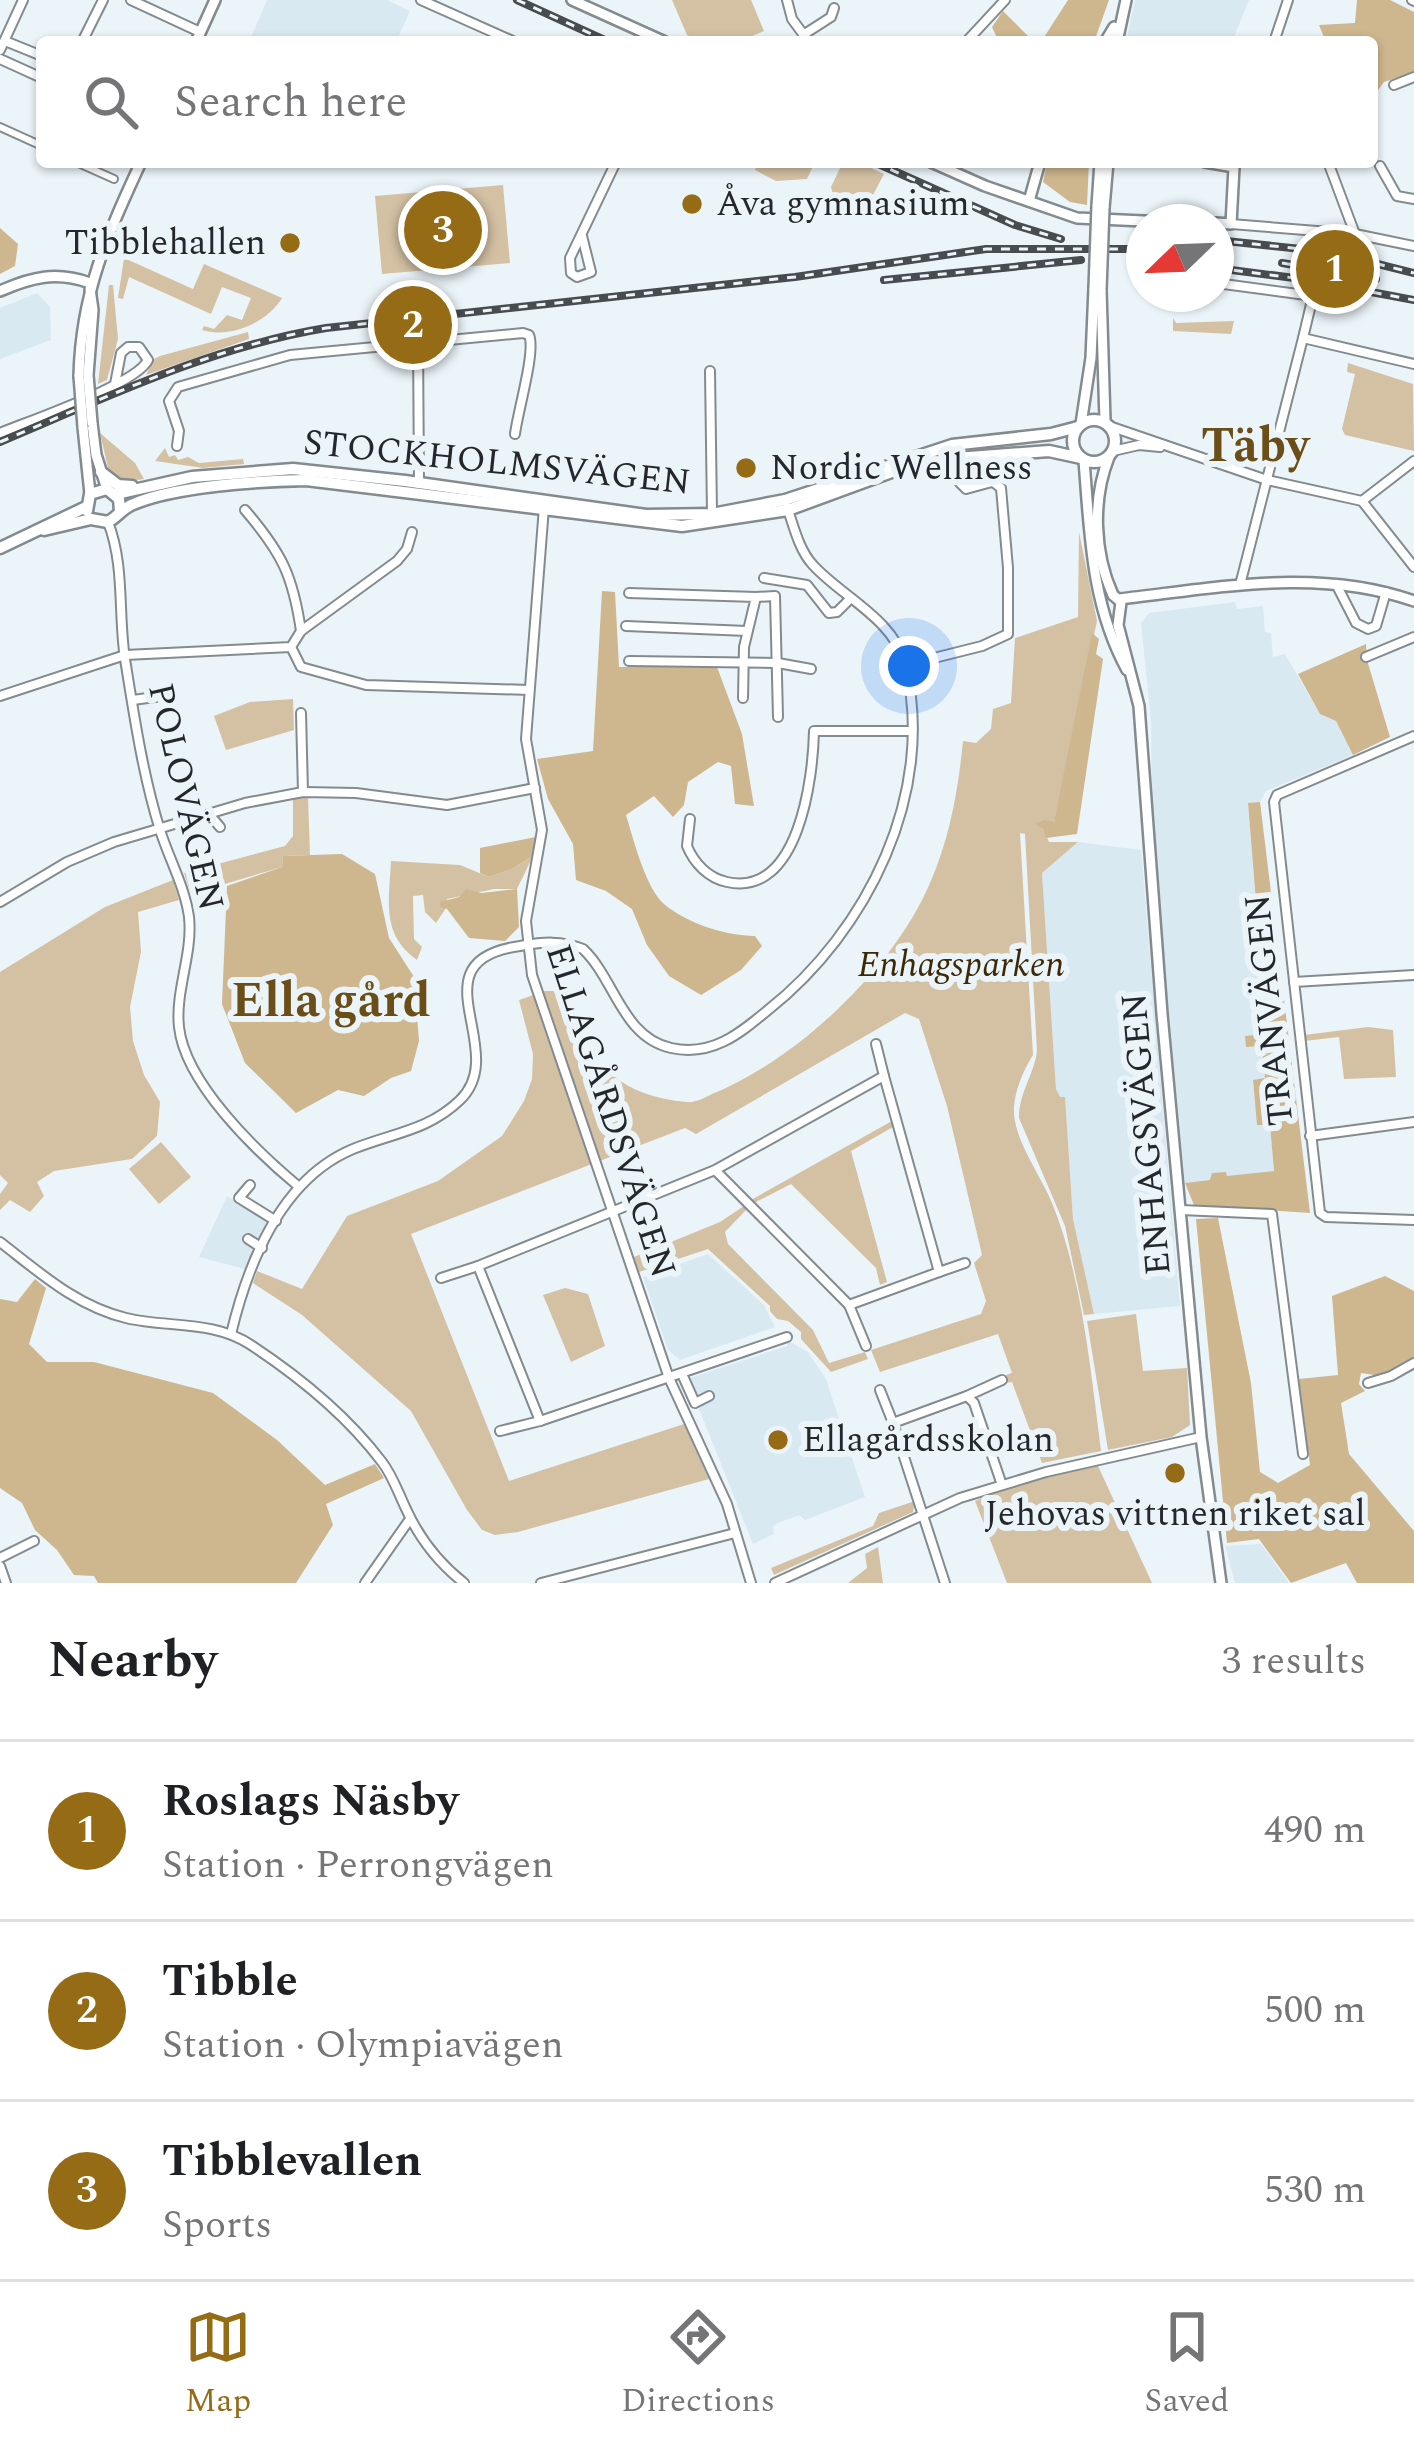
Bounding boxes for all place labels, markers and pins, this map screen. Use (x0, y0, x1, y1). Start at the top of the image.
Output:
place label: Åva gymnasium (716, 177, 970, 232)
pin: 3 (404, 185, 482, 275)
marker: Åva gymnasium (679, 191, 705, 217)
place label: Tibblehallen (65, 216, 266, 271)
pin: 1 (1296, 224, 1374, 314)
marker: Tibblehallen (277, 230, 303, 256)
pin: 2 (374, 280, 452, 370)
place label: Nordic Wellness (770, 441, 1032, 496)
marker: Nordic Wellness (733, 455, 759, 481)
place label: Ellagårdsskolan (802, 1413, 1054, 1468)
marker: Ellagårdsskolan (765, 1427, 791, 1453)
marker: Jehovas vittnen riket sal (1162, 1460, 1188, 1486)
place label: Jehovas vittnen riket sal (985, 1487, 1365, 1542)

